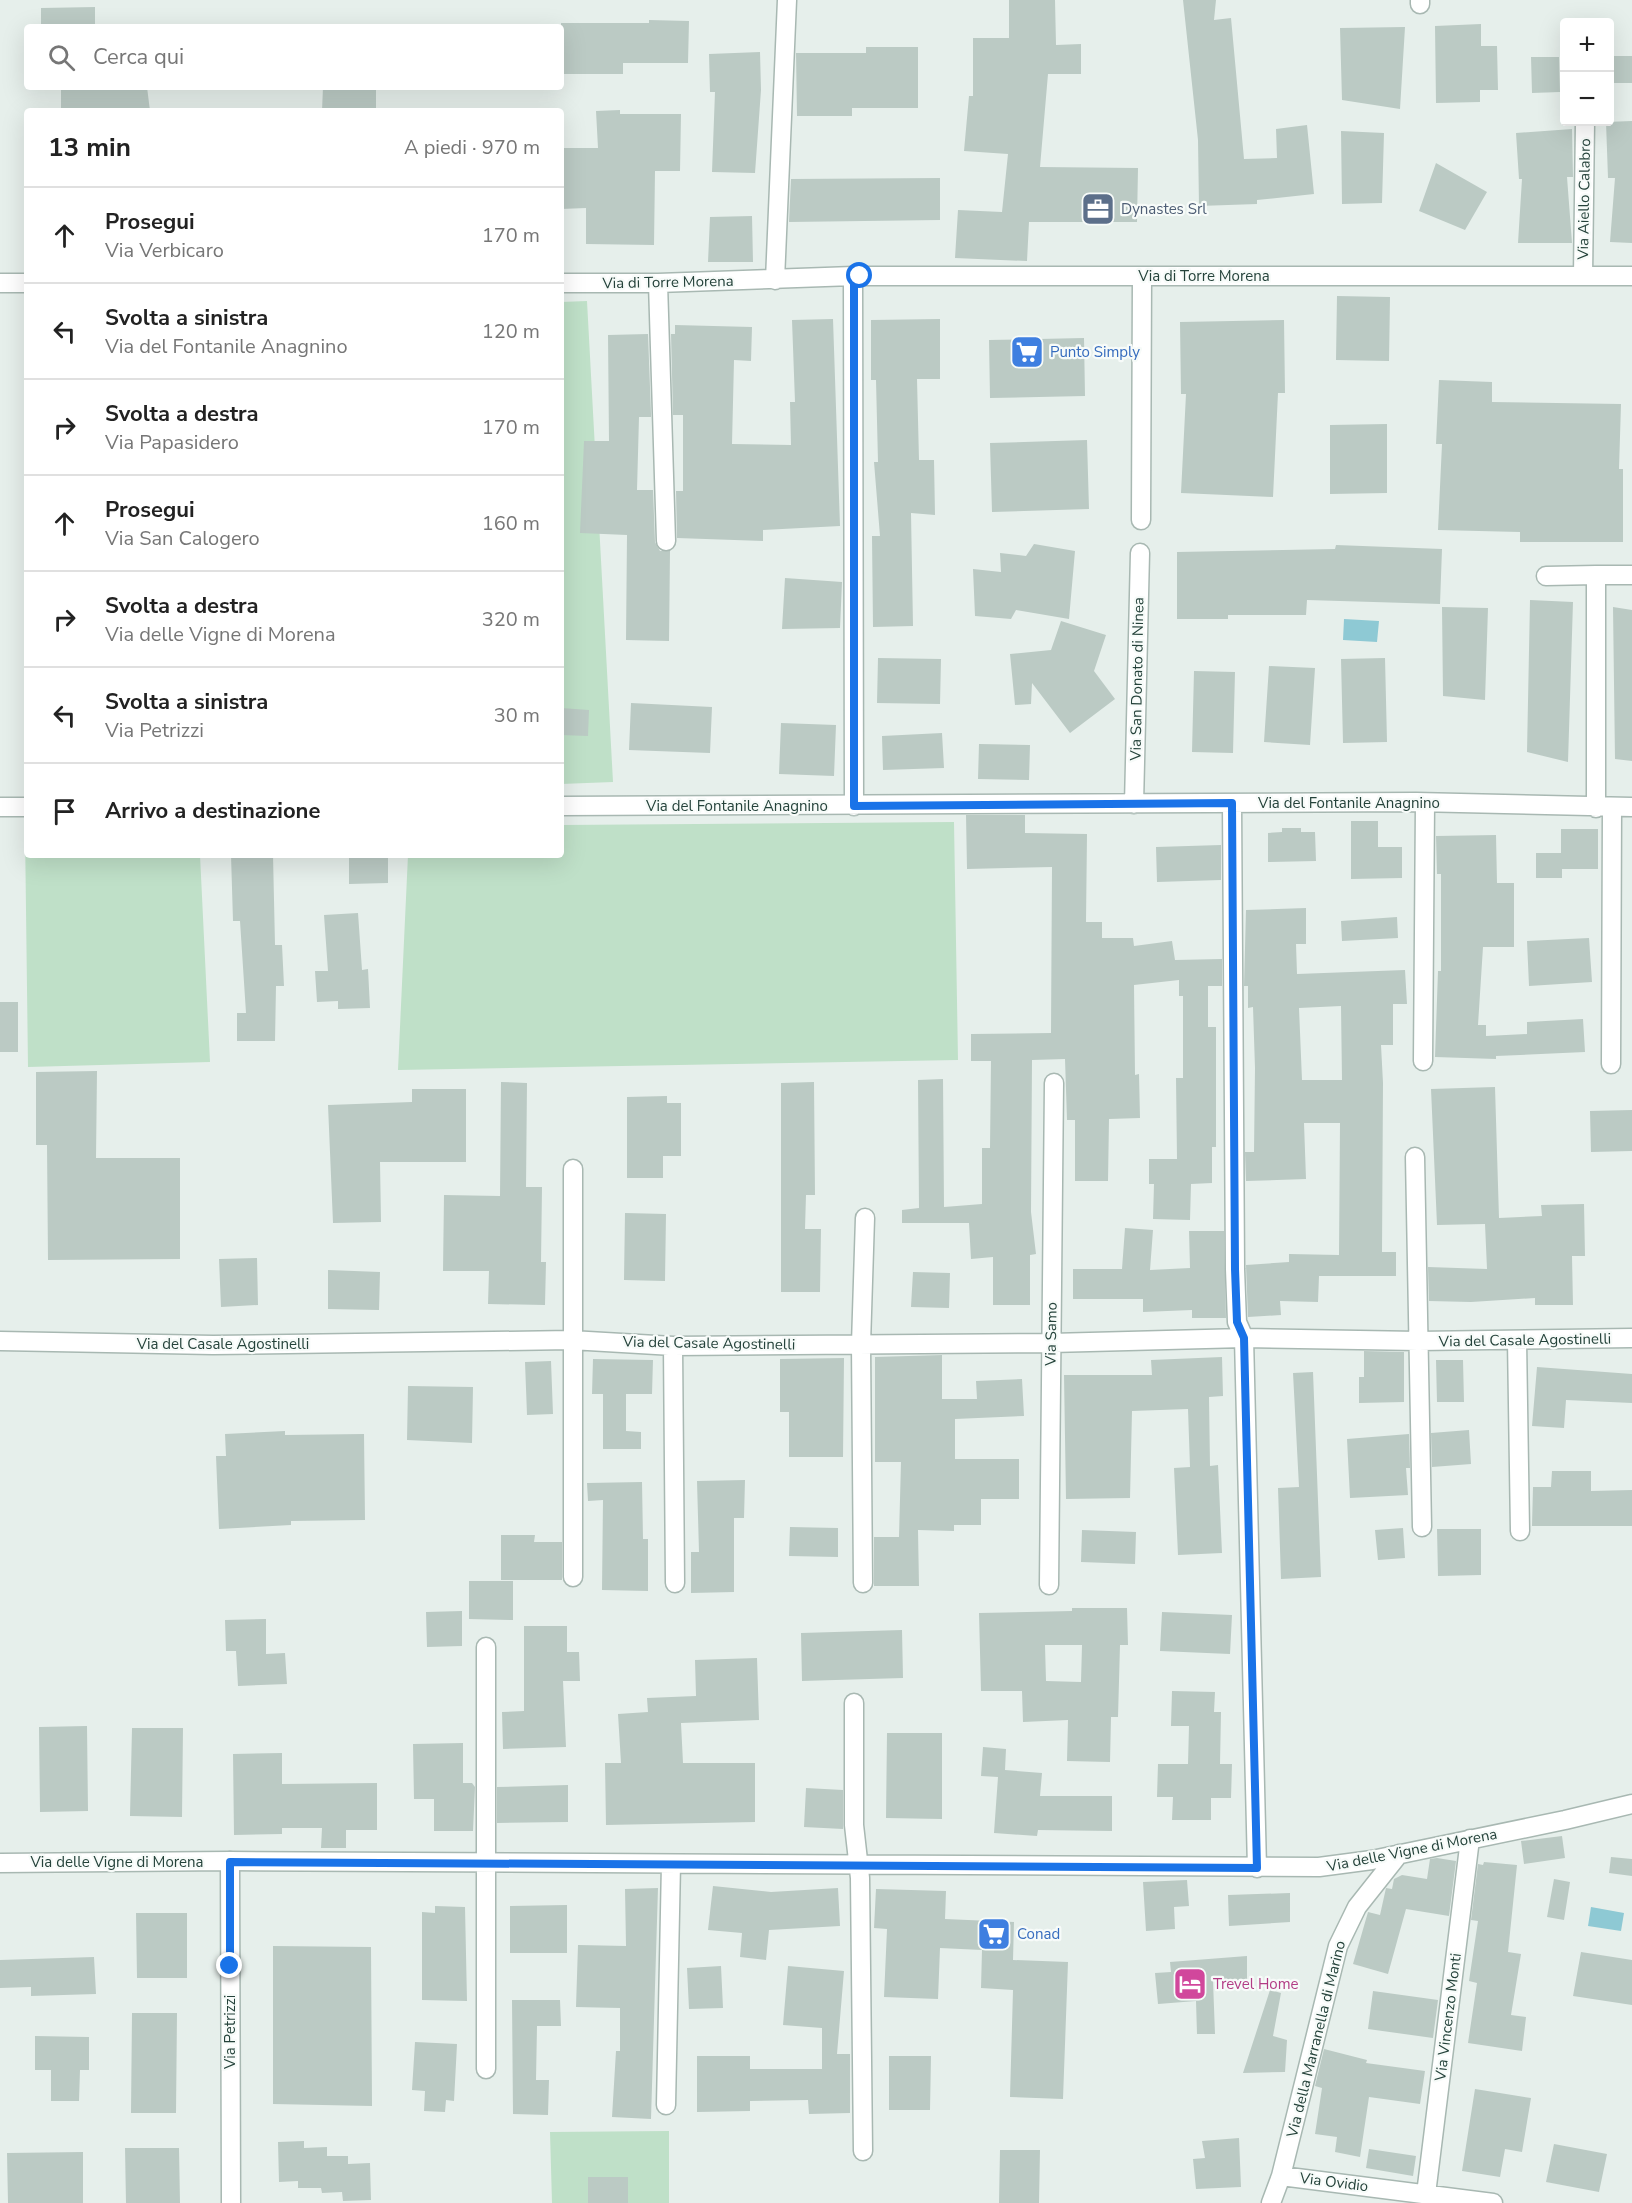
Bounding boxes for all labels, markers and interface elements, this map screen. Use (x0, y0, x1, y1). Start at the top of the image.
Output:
map controls (1560, 18, 1614, 126)
button: + (1560, 18, 1614, 72)
search box (24, 24, 564, 90)
icon: search (45, 41, 78, 74)
text: Cerca qui (93, 42, 184, 72)
button: − (1560, 72, 1614, 126)
text: 13 min (48, 130, 131, 165)
text: A piedi · 970 m (404, 134, 540, 161)
street label: Via Aiello Calabro (1573, 138, 1595, 261)
office icon: Dynastes Srl (1080, 191, 1116, 227)
place label: Dynastes Srl (1121, 199, 1207, 219)
text: Prosegui (105, 207, 195, 237)
icon: ahead (48, 219, 81, 252)
text: 170 m (482, 222, 540, 249)
text: Via Verbicaro (105, 237, 224, 264)
route start (846, 262, 872, 288)
street label: Via di Torre Morena (1137, 266, 1270, 286)
street label: Via di Torre Morena (601, 271, 734, 293)
text: Svolta a sinistra (105, 303, 268, 333)
icon: left (48, 315, 81, 348)
text: 120 m (482, 318, 540, 345)
text: Via del Fontanile Anagnino (105, 333, 348, 360)
supermarket icon: Punto Simply (1009, 334, 1045, 370)
place label: Punto Simply (1050, 342, 1140, 362)
text: Svolta a destra (105, 399, 259, 429)
icon: right (48, 411, 81, 444)
text: 170 m (482, 414, 540, 441)
text: Via Papasidero (105, 429, 239, 456)
text: Prosegui (105, 495, 195, 525)
icon: ahead (48, 507, 81, 540)
text: 160 m (482, 510, 540, 537)
text: Via San Calogero (105, 525, 260, 552)
text: Svolta a destra (105, 591, 259, 621)
street label: Via San Donato di Ninea (1126, 597, 1148, 762)
icon: right (48, 603, 81, 636)
text: 320 m (482, 606, 540, 633)
text: Via delle Vigne di Morena (105, 621, 336, 648)
text: Svolta a sinistra (105, 687, 268, 717)
icon: left (48, 699, 81, 732)
text: 30 m (494, 702, 540, 729)
text: Via Petrizzi (105, 717, 204, 744)
street label: Via del Fontanile Anagnino (1257, 793, 1440, 813)
icon: arrive (48, 795, 81, 828)
text: Arrivo a destinazione (105, 796, 320, 826)
street label: Via del Fontanile Anagnino (645, 796, 828, 816)
street label: Via Samo (1040, 1302, 1062, 1367)
street label: Via del Casale Agostinelli (1438, 1328, 1611, 1352)
street label: Via del Casale Agostinelli (622, 1331, 795, 1355)
street label: Via del Casale Agostinelli (136, 1334, 309, 1354)
street label: Via delle Vigne di Morena (1324, 1824, 1499, 1877)
street label: Via delle Vigne di Morena (30, 1852, 203, 1872)
supermarket icon: Conad (976, 1916, 1012, 1952)
place label: Conad (1017, 1924, 1060, 1944)
street label: Via della Marranella di Marino (1282, 1938, 1350, 2140)
route end (216, 1952, 242, 1978)
street label: Via Vincenzo Monti (1430, 1952, 1466, 2083)
hotel icon: Trevel Home (1172, 1966, 1208, 2002)
place label: Trevel Home (1213, 1974, 1299, 1994)
street label: Via Petrizzi (220, 1995, 240, 2070)
street label: Via Ovidio (1298, 2168, 1369, 2196)

